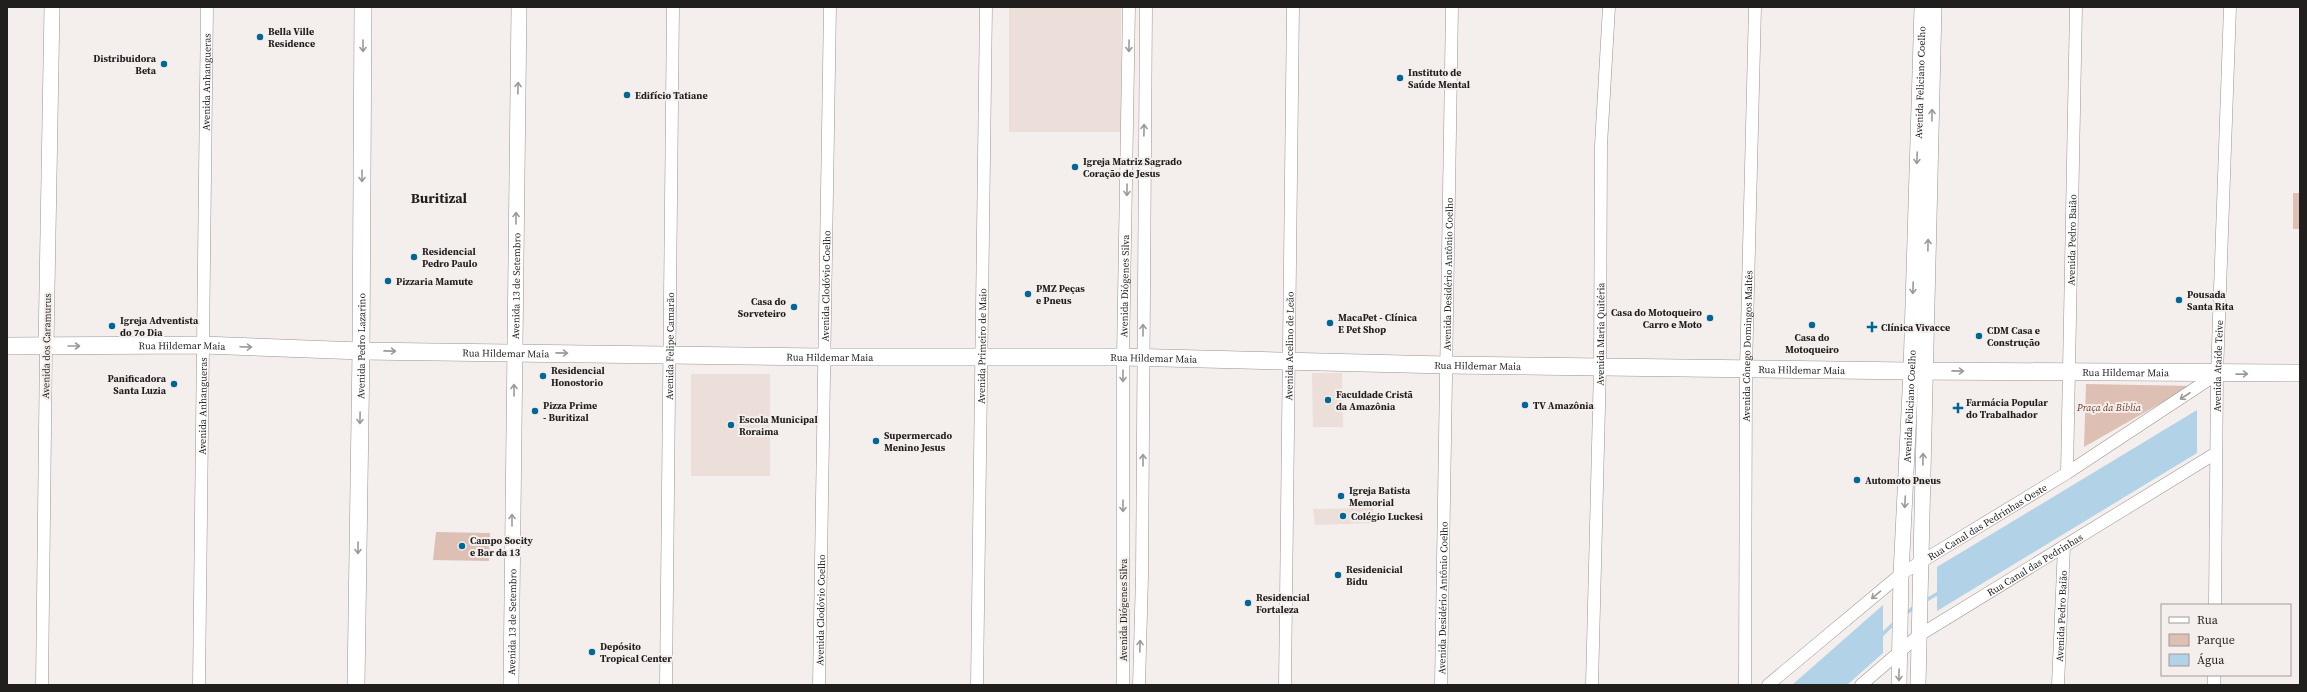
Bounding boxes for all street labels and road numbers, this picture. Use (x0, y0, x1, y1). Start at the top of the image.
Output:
street label: Avenida Feliciano Coelho (1912, 25, 1928, 139)
street label: Avenida Anhangueras (200, 33, 214, 131)
street label: Avenida Pedro Baião (2065, 194, 2079, 286)
street label: Avenida Desidério Antônio Coelho (1440, 197, 1456, 351)
street label: Avenida Clodóvio Coelho (819, 230, 833, 342)
street label: Avenida 13 de Setembro (509, 232, 523, 339)
street label: Avenida Diógenes Silva (1117, 234, 1132, 337)
street label: Avenida Cônego Domingos Maltês (1740, 270, 1755, 422)
street label: Avenida Maria Quitéria (1594, 282, 1607, 386)
street label: Avenida Primeiro de Maio (975, 288, 989, 404)
street label: Avenida Acelino de Leão (1282, 291, 1297, 401)
street label: Avenida Felipe Camarão (663, 292, 677, 400)
street label: Avenida dos Caramurus (39, 293, 54, 399)
street label: Avenida Pedro Lazarino (354, 293, 368, 399)
street label: Avenida Ataíde Teive (2211, 320, 2226, 412)
street label: Rua Hildemar Maia (138, 339, 227, 353)
street label: Rua Hildemar Maia (462, 346, 550, 360)
street label: Avenida Feliciano Coelho (1901, 349, 1919, 463)
street label: Rua Hildemar Maia (786, 351, 874, 364)
street label: Rua Hildemar Maia (1110, 351, 1198, 366)
street label: Avenida Anhangueras (196, 357, 210, 455)
street label: Rua Hildemar Maia (1434, 359, 1522, 373)
street label: Rua Hildemar Maia (1758, 363, 1846, 377)
street label: Rua Hildemar Maia (2082, 366, 2170, 379)
street label: Rua Canal das Pedrinhas Oeste (1925, 481, 2049, 563)
street label: Avenida Desidério Antônio Coelho (1435, 521, 1451, 675)
street label: Rua Canal das Pedrinhas (1985, 530, 2085, 599)
street label: Avenida Clodóvio Coelho (813, 554, 828, 666)
street label: Avenida Diógenes Silva (1117, 558, 1130, 661)
street label: Avenida 13 de Setembro (505, 568, 519, 675)
street label: Avenida Pedro Baião (2053, 570, 2070, 662)

